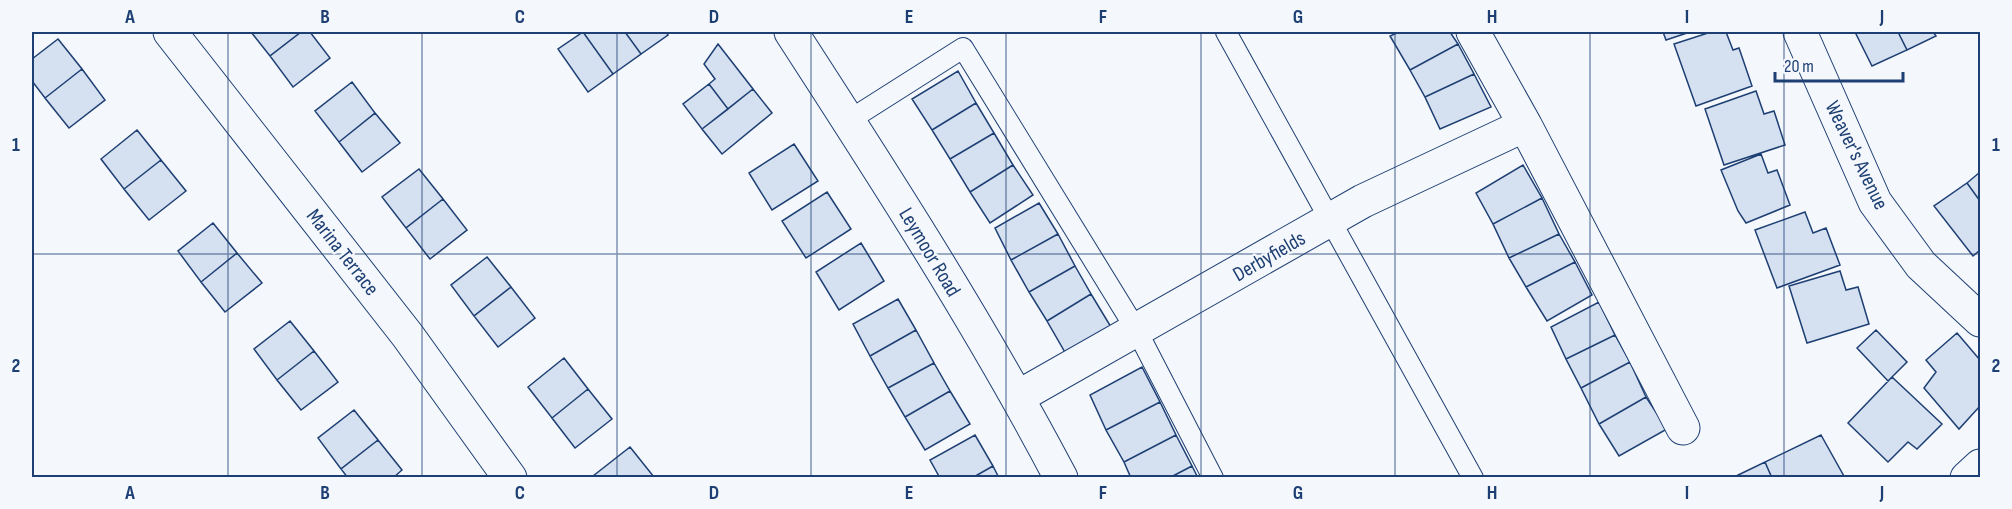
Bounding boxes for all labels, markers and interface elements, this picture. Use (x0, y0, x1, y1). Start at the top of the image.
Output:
text: A (124, 5, 135, 29)
text: B (320, 5, 330, 29)
text: C (515, 5, 525, 29)
text: D (709, 5, 719, 29)
text: E (905, 5, 913, 29)
text: F (1099, 5, 1107, 29)
text: G (1293, 5, 1303, 29)
text: H (1487, 5, 1497, 29)
text: I (1685, 5, 1689, 29)
text: J (1879, 5, 1884, 29)
scale bar (1775, 45, 1902, 83)
text: 20 m (1784, 56, 1814, 77)
street label: Weaver's Avenue (1819, 97, 1894, 214)
text: 1 (12, 133, 20, 157)
text: 1 (1992, 133, 2000, 157)
street label: Leymoor Road (893, 203, 966, 301)
street label: Marina Terrace (301, 204, 384, 301)
street label: Derbyfields (1229, 226, 1310, 287)
text: 2 (12, 354, 20, 378)
text: 2 (1992, 354, 2000, 378)
text: A (124, 481, 135, 505)
text: B (320, 481, 330, 505)
text: C (515, 481, 525, 505)
text: D (709, 481, 719, 505)
text: E (905, 481, 913, 505)
text: F (1099, 481, 1107, 505)
text: G (1293, 481, 1303, 505)
text: H (1487, 481, 1497, 505)
text: I (1685, 481, 1689, 505)
text: J (1879, 481, 1884, 505)

